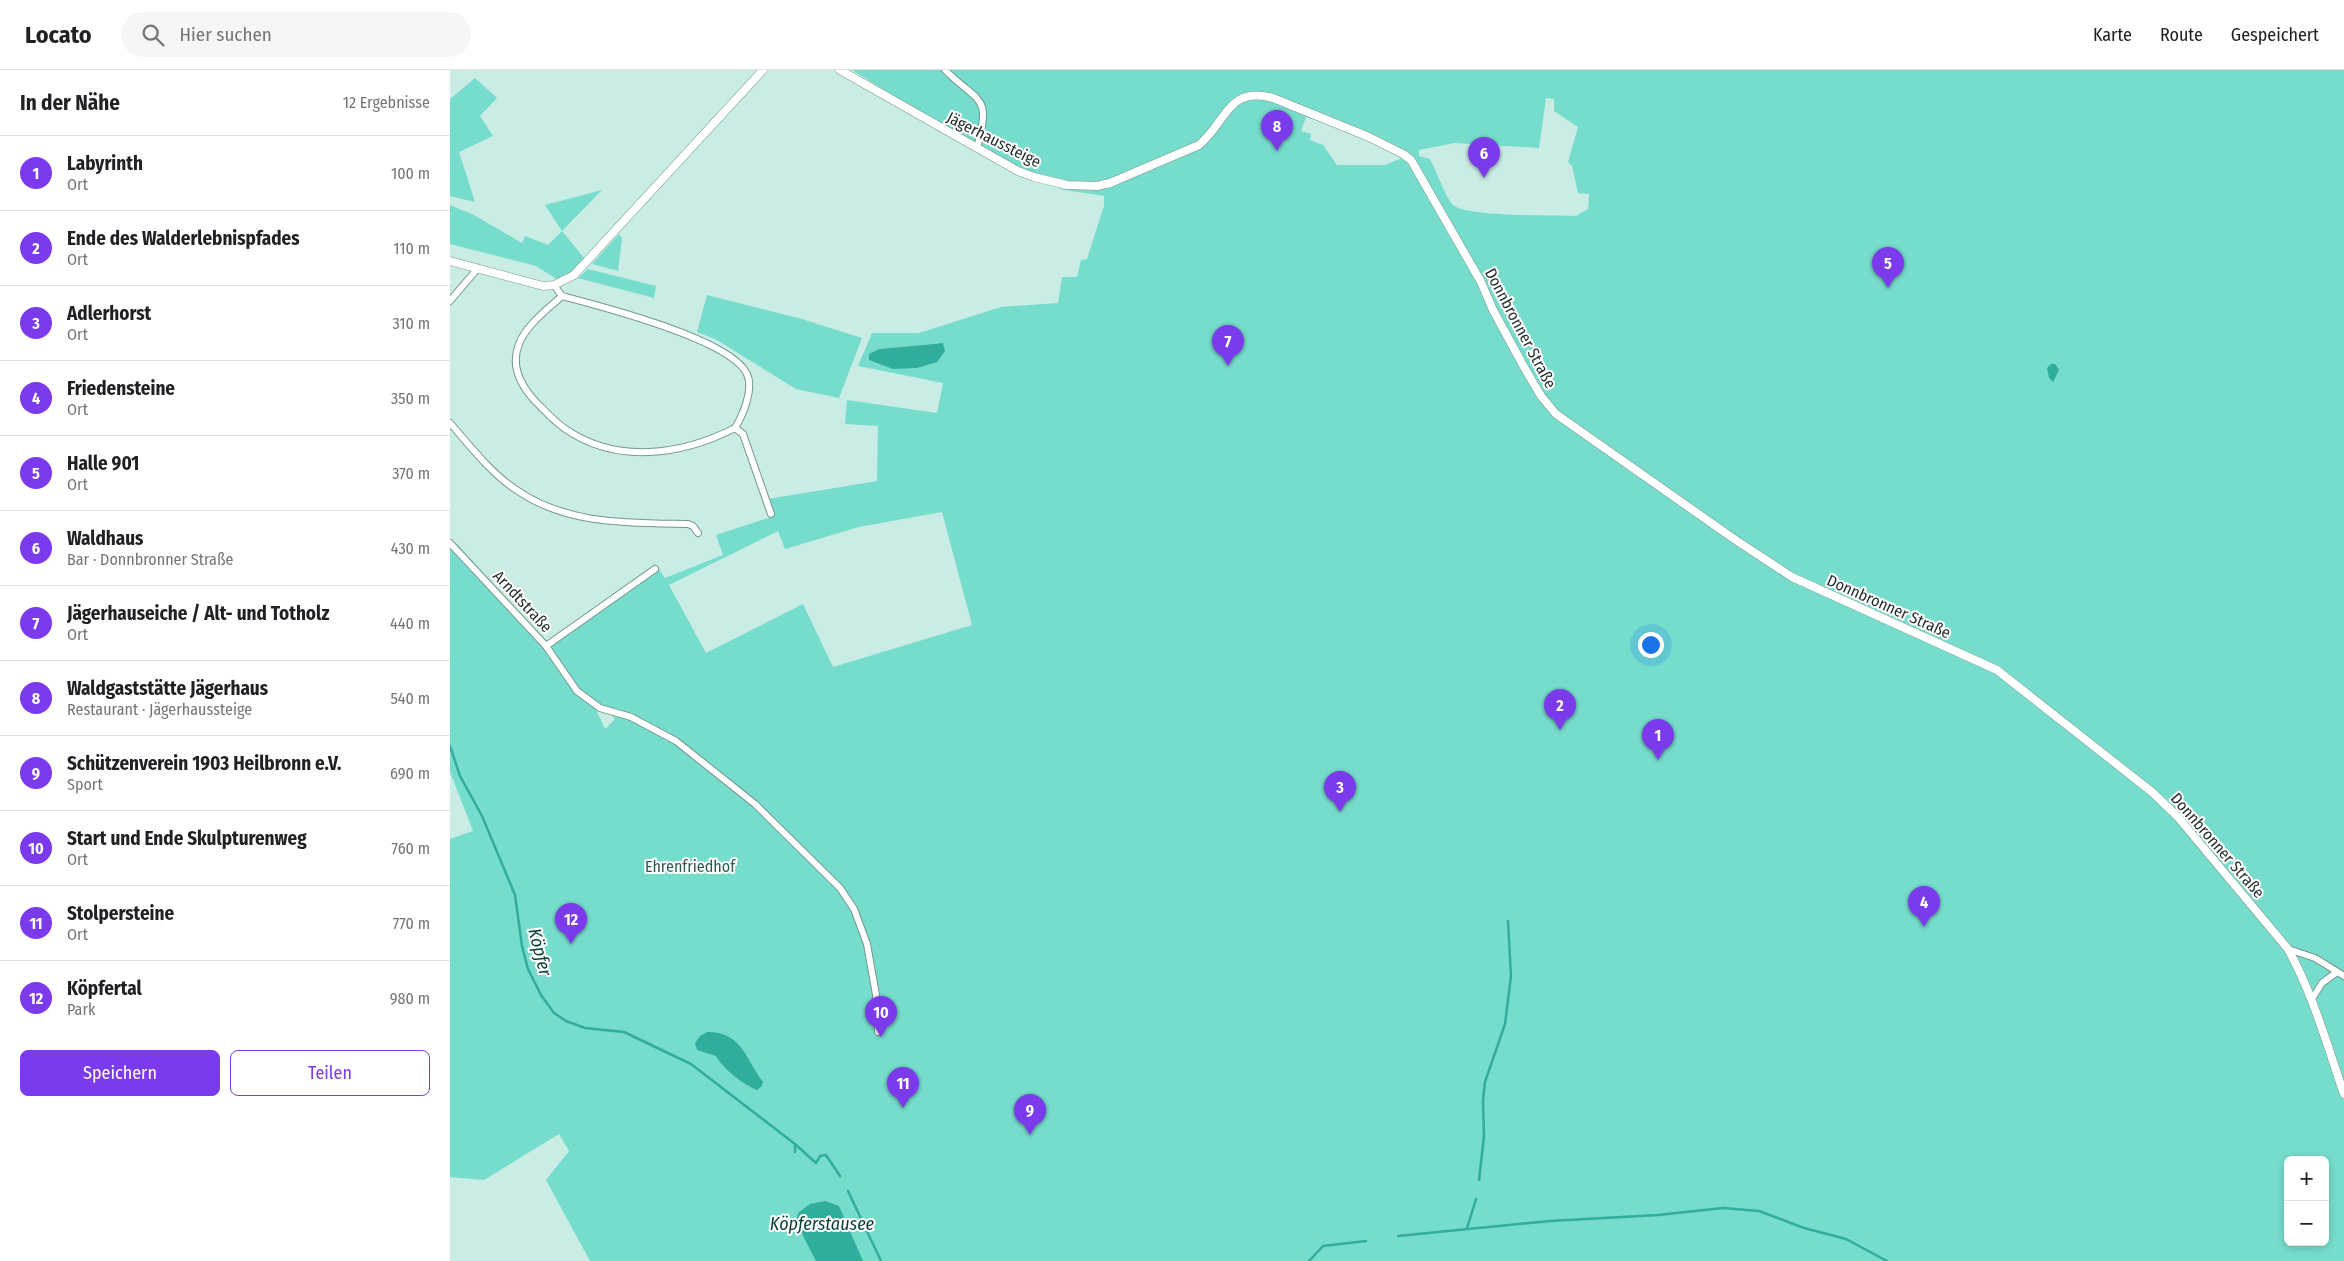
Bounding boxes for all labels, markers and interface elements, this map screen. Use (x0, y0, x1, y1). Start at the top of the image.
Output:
search box (121, 12, 471, 57)
text: Locato (25, 21, 91, 49)
icon: search (139, 21, 167, 49)
text: Hier suchen (179, 23, 272, 46)
text: Karte (2093, 24, 2132, 46)
text: Route (2160, 24, 2203, 46)
text: Gespeichert (2231, 24, 2319, 46)
text: In der Nähe (20, 90, 120, 116)
text: 12 Ergebnisse (343, 93, 430, 112)
street label: Jägerhaussteige (944, 108, 1044, 171)
pin: 8 (1261, 110, 1293, 151)
pin: 6 (1468, 137, 1500, 178)
text: Labyrinth (67, 152, 143, 175)
text: 1 (33, 164, 39, 183)
text: 100 m (391, 164, 430, 183)
text: Ort (67, 175, 88, 194)
text: Ende des Walderlebnispfades (67, 227, 300, 250)
text: 2 (32, 239, 40, 258)
text: 110 m (393, 239, 430, 258)
pin: 5 (1872, 247, 1904, 288)
text: Ort (67, 250, 88, 269)
street label: Donnbronner Straße (1481, 265, 1560, 392)
text: Adlerhorst (67, 302, 151, 325)
text: 3 (32, 314, 40, 333)
text: 310 m (393, 314, 430, 333)
text: Ort (67, 325, 88, 344)
pin: 7 (1212, 325, 1244, 366)
text: Friedensteine (67, 377, 175, 400)
text: 4 (32, 389, 40, 408)
text: 350 m (391, 389, 430, 408)
text: Ort (67, 400, 88, 419)
text: Halle 901 (67, 452, 139, 475)
text: 5 (32, 464, 40, 483)
text: 370 m (392, 464, 430, 483)
text: Ort (67, 475, 88, 494)
text: Waldhaus (67, 527, 143, 550)
text: 6 (32, 539, 40, 558)
text: 430 m (391, 539, 430, 558)
text: Bar · Donnbronner Straße (67, 550, 233, 569)
street label: Arndtstraße (489, 566, 556, 636)
street label: Donnbronner Straße (1824, 571, 1954, 642)
text: Jägerhauseiche / Alt- und Totholz (67, 602, 329, 625)
text: 7 (33, 614, 39, 633)
text: 440 m (390, 614, 430, 633)
text: Ort (67, 625, 88, 644)
your location (1638, 632, 1664, 658)
text: Waldgaststätte Jägerhaus (67, 677, 268, 700)
text: 8 (32, 689, 40, 708)
text: 540 m (391, 689, 430, 708)
pin: 2 (1544, 689, 1576, 730)
text: Restaurant · Jägerhaussteige (67, 700, 252, 719)
pin: 1 (1642, 719, 1674, 760)
text: Schützenverein 1903 Heilbronn e.V. (67, 752, 341, 775)
text: 9 (32, 764, 40, 783)
text: 690 m (390, 764, 430, 783)
pin: 3 (1324, 771, 1356, 812)
text: Sport (67, 775, 103, 794)
street label: Donnbronner Straße (2167, 789, 2269, 902)
text: Start und Ende Skulpturenweg (67, 827, 307, 850)
text: 10 (28, 839, 44, 858)
text: 760 m (392, 839, 430, 858)
text: Ort (67, 850, 88, 869)
park label: Ehrenfriedhof (645, 857, 736, 876)
pin: 4 (1908, 886, 1940, 927)
text: Stolpersteine (67, 902, 174, 925)
pin: 12 (555, 903, 587, 944)
text: 11 (29, 914, 43, 933)
text: 770 m (393, 914, 430, 933)
text: Ort (67, 925, 88, 944)
water label: Köpfer (524, 926, 557, 979)
text: Köpfertal (67, 977, 142, 1000)
text: 12 (29, 989, 43, 1008)
text: 980 m (390, 989, 430, 1008)
pin: 10 (865, 996, 897, 1037)
text: Park (67, 1000, 95, 1019)
button: Speichern (20, 1050, 220, 1096)
button: Teilen (230, 1050, 430, 1096)
pin: 11 (887, 1067, 919, 1108)
pin: 9 (1014, 1094, 1046, 1135)
map controls (2284, 1156, 2329, 1246)
button: + (2284, 1156, 2329, 1201)
button: − (2284, 1201, 2329, 1246)
water label: Köpferstausee (770, 1213, 875, 1235)

